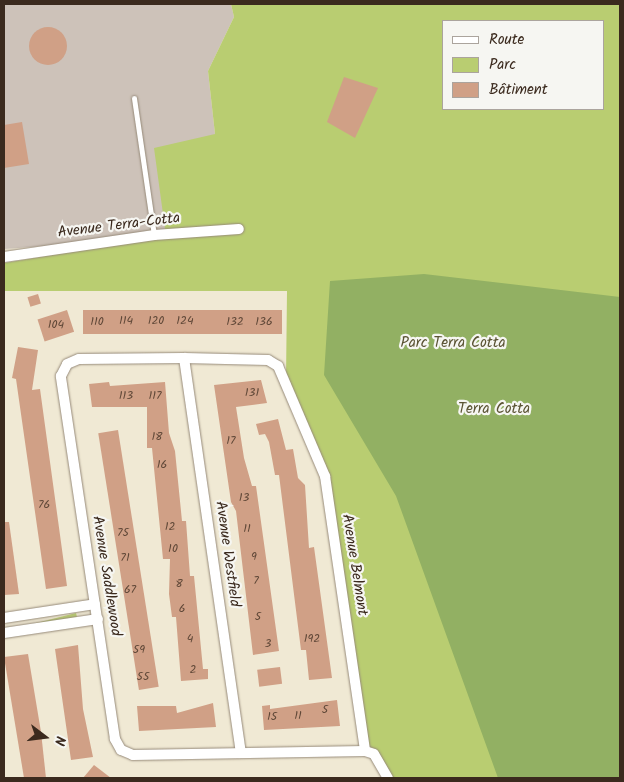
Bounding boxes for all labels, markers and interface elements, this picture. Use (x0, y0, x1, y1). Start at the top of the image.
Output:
legend (442, 20, 604, 110)
text: Route (489, 28, 524, 52)
text: Parc (489, 53, 516, 77)
text: Bâtiment (489, 78, 548, 102)
street label: Avenue Terra-Cotta (57, 210, 181, 242)
house number: 114 (119, 314, 133, 328)
house number: 120 (148, 314, 164, 328)
house number: 124 (176, 314, 194, 328)
house number: 110 (90, 315, 104, 329)
house number: 132 (226, 315, 244, 329)
house number: 136 (255, 315, 273, 329)
house number: 104 (48, 318, 64, 332)
park label: Parc Terra Cotta (400, 335, 506, 353)
house number: 131 (245, 386, 259, 400)
house number: 113 (119, 389, 133, 403)
house number: 117 (148, 389, 162, 403)
park label: Terra Cotta (458, 401, 530, 419)
house number: 18 (152, 430, 162, 444)
house number: 17 (226, 434, 236, 448)
house number: 16 (157, 458, 167, 472)
house number: 13 (239, 491, 249, 505)
house number: 76 (38, 498, 50, 512)
street label: Avenue Westfield (211, 500, 243, 608)
street label: Avenue Belmont (337, 513, 371, 617)
street label: Avenue Saddlewood (88, 514, 124, 638)
house number: 12 (165, 520, 175, 534)
house number: 11 (243, 522, 251, 536)
house number: 75 (117, 526, 129, 540)
house number: 10 (168, 542, 178, 556)
house number: 9 (251, 550, 257, 564)
house number: 71 (120, 551, 130, 565)
house number: 7 (253, 574, 259, 588)
house number: 8 (175, 577, 183, 591)
house number: 67 (124, 583, 136, 597)
house number: 6 (179, 602, 185, 616)
house number: 5 (255, 610, 261, 624)
house number: 4 (187, 632, 193, 646)
house number: 192 (304, 632, 320, 646)
house number: 3 (265, 637, 271, 651)
house number: 59 (133, 643, 145, 657)
house number: 2 (190, 663, 196, 677)
house number: 55 (137, 670, 149, 684)
house number: 5 (322, 703, 328, 717)
house number: 11 (294, 709, 302, 723)
house number: 15 (267, 710, 277, 724)
north arrow (20, 712, 70, 762)
text: N (48, 734, 71, 748)

